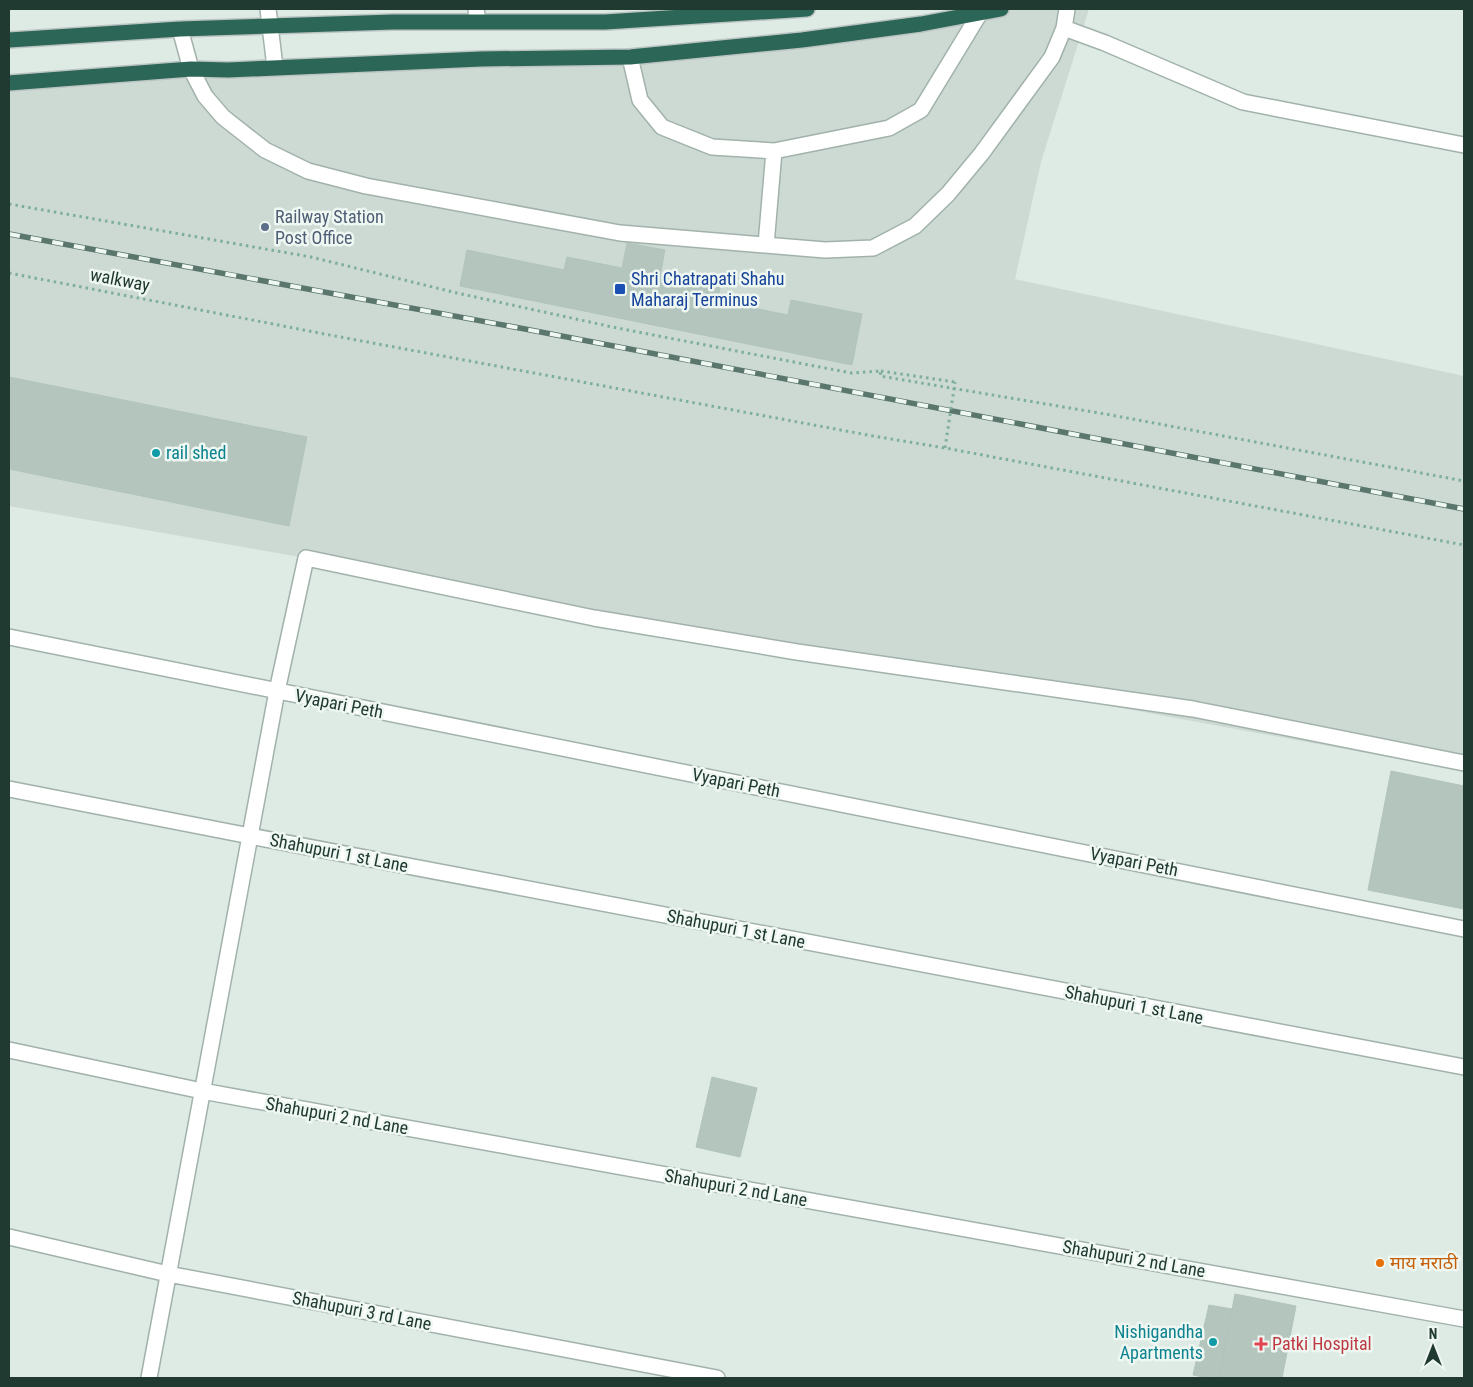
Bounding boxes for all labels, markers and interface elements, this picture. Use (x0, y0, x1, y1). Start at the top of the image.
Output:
place label: Railway Station Post Office (275, 206, 384, 248)
marker: Railway Station Post Office (259, 221, 271, 233)
street label: walkway (89, 263, 152, 296)
place label: Shri Chatrapati Shahu Maharaj Terminus (631, 268, 785, 310)
marker: Shri Chatrapati Shahu Maharaj Terminus (613, 282, 627, 296)
place label: rail shed (166, 442, 226, 463)
marker: rail shed (150, 447, 162, 459)
street label: Vyapari Peth (293, 685, 385, 722)
street label: Vyapari Peth (690, 764, 782, 801)
street label: Shahupuri 1 st Lane (268, 829, 410, 876)
street label: Vyapari Peth (1088, 843, 1180, 880)
street label: Shahupuri 1 st Lane (665, 905, 807, 952)
street label: Shahupuri 1 st Lane (1063, 981, 1205, 1028)
street label: Shahupuri 2 nd Lane (264, 1093, 410, 1138)
street label: Shahupuri 2 nd Lane (663, 1165, 809, 1210)
street label: Shahupuri 2 nd Lane (1061, 1236, 1207, 1281)
place label: माय मराठी (1390, 1252, 1458, 1273)
marker: माय मराठी (1374, 1257, 1386, 1269)
street label: Shahupuri 3 rd Lane (291, 1287, 433, 1334)
place label: Nishigandha Apartments (1114, 1321, 1203, 1363)
north arrow (1408, 1322, 1458, 1372)
text: N (1429, 1326, 1437, 1342)
place label: Patki Hospital (1272, 1333, 1372, 1354)
marker: Nishigandha Apartments (1207, 1336, 1219, 1348)
marker: Patki Hospital (1254, 1337, 1268, 1351)

